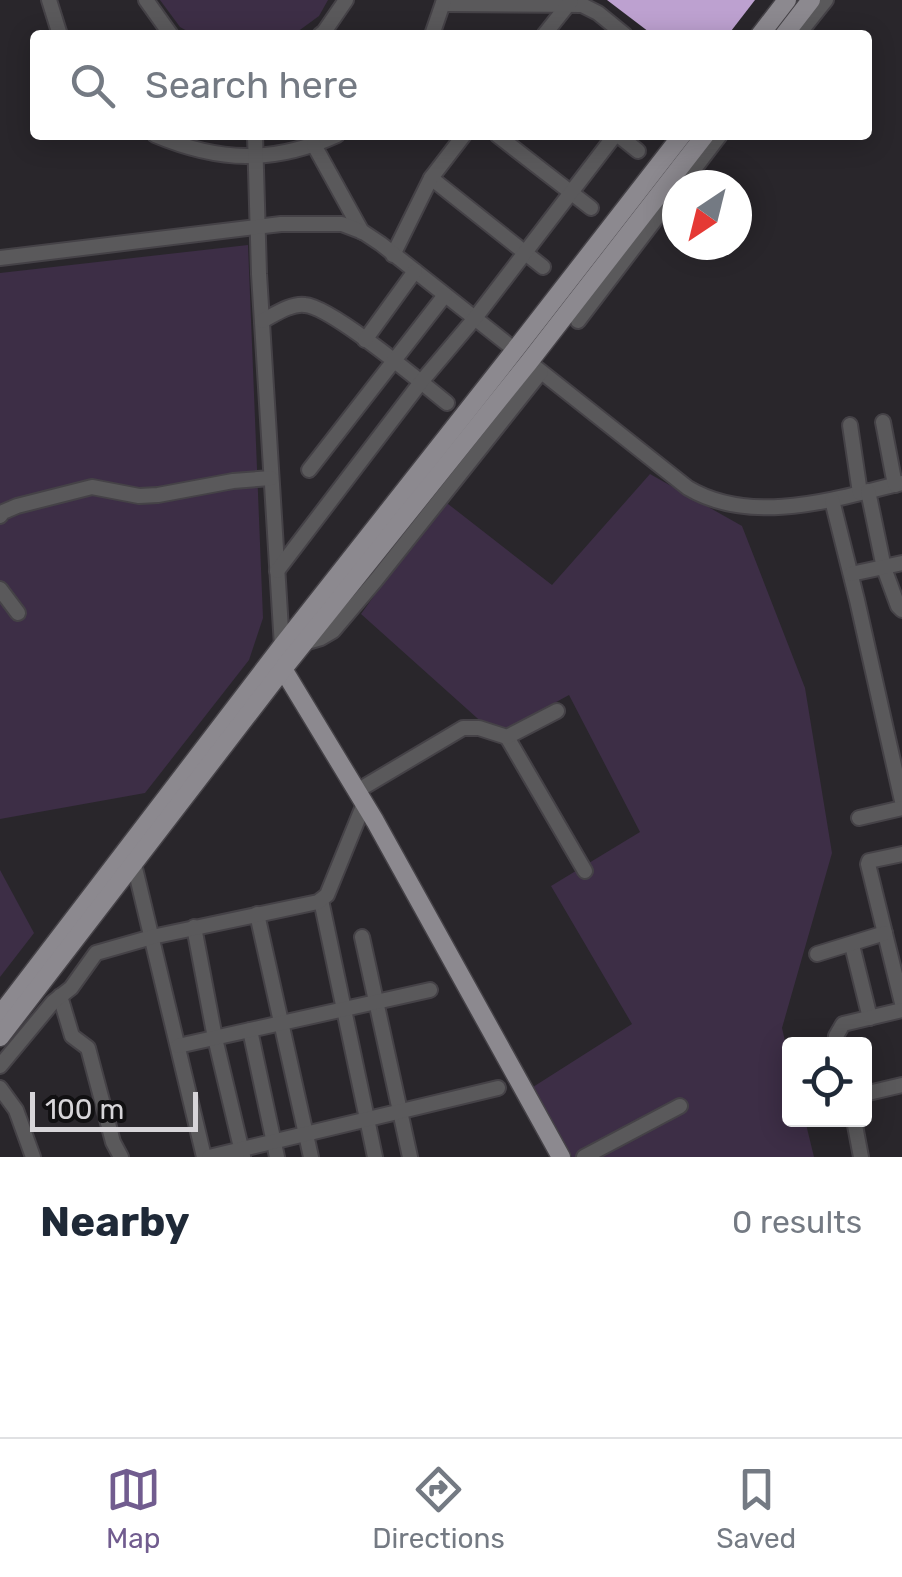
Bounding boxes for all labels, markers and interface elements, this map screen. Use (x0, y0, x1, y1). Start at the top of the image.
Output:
search box (30, 30, 872, 140)
icon: search (65, 58, 120, 113)
text: Search here (145, 62, 358, 108)
north arrow (662, 170, 752, 260)
map controls (782, 1037, 872, 1127)
button: locate (782, 1037, 872, 1127)
scale bar (30, 1087, 198, 1132)
text: 100 m (45, 1093, 124, 1126)
text: Nearby (40, 1197, 190, 1247)
text: 0 results (732, 1203, 862, 1241)
tab: Map (106, 1462, 161, 1555)
tab: Directions (372, 1462, 505, 1555)
tab: Saved (716, 1462, 796, 1555)

